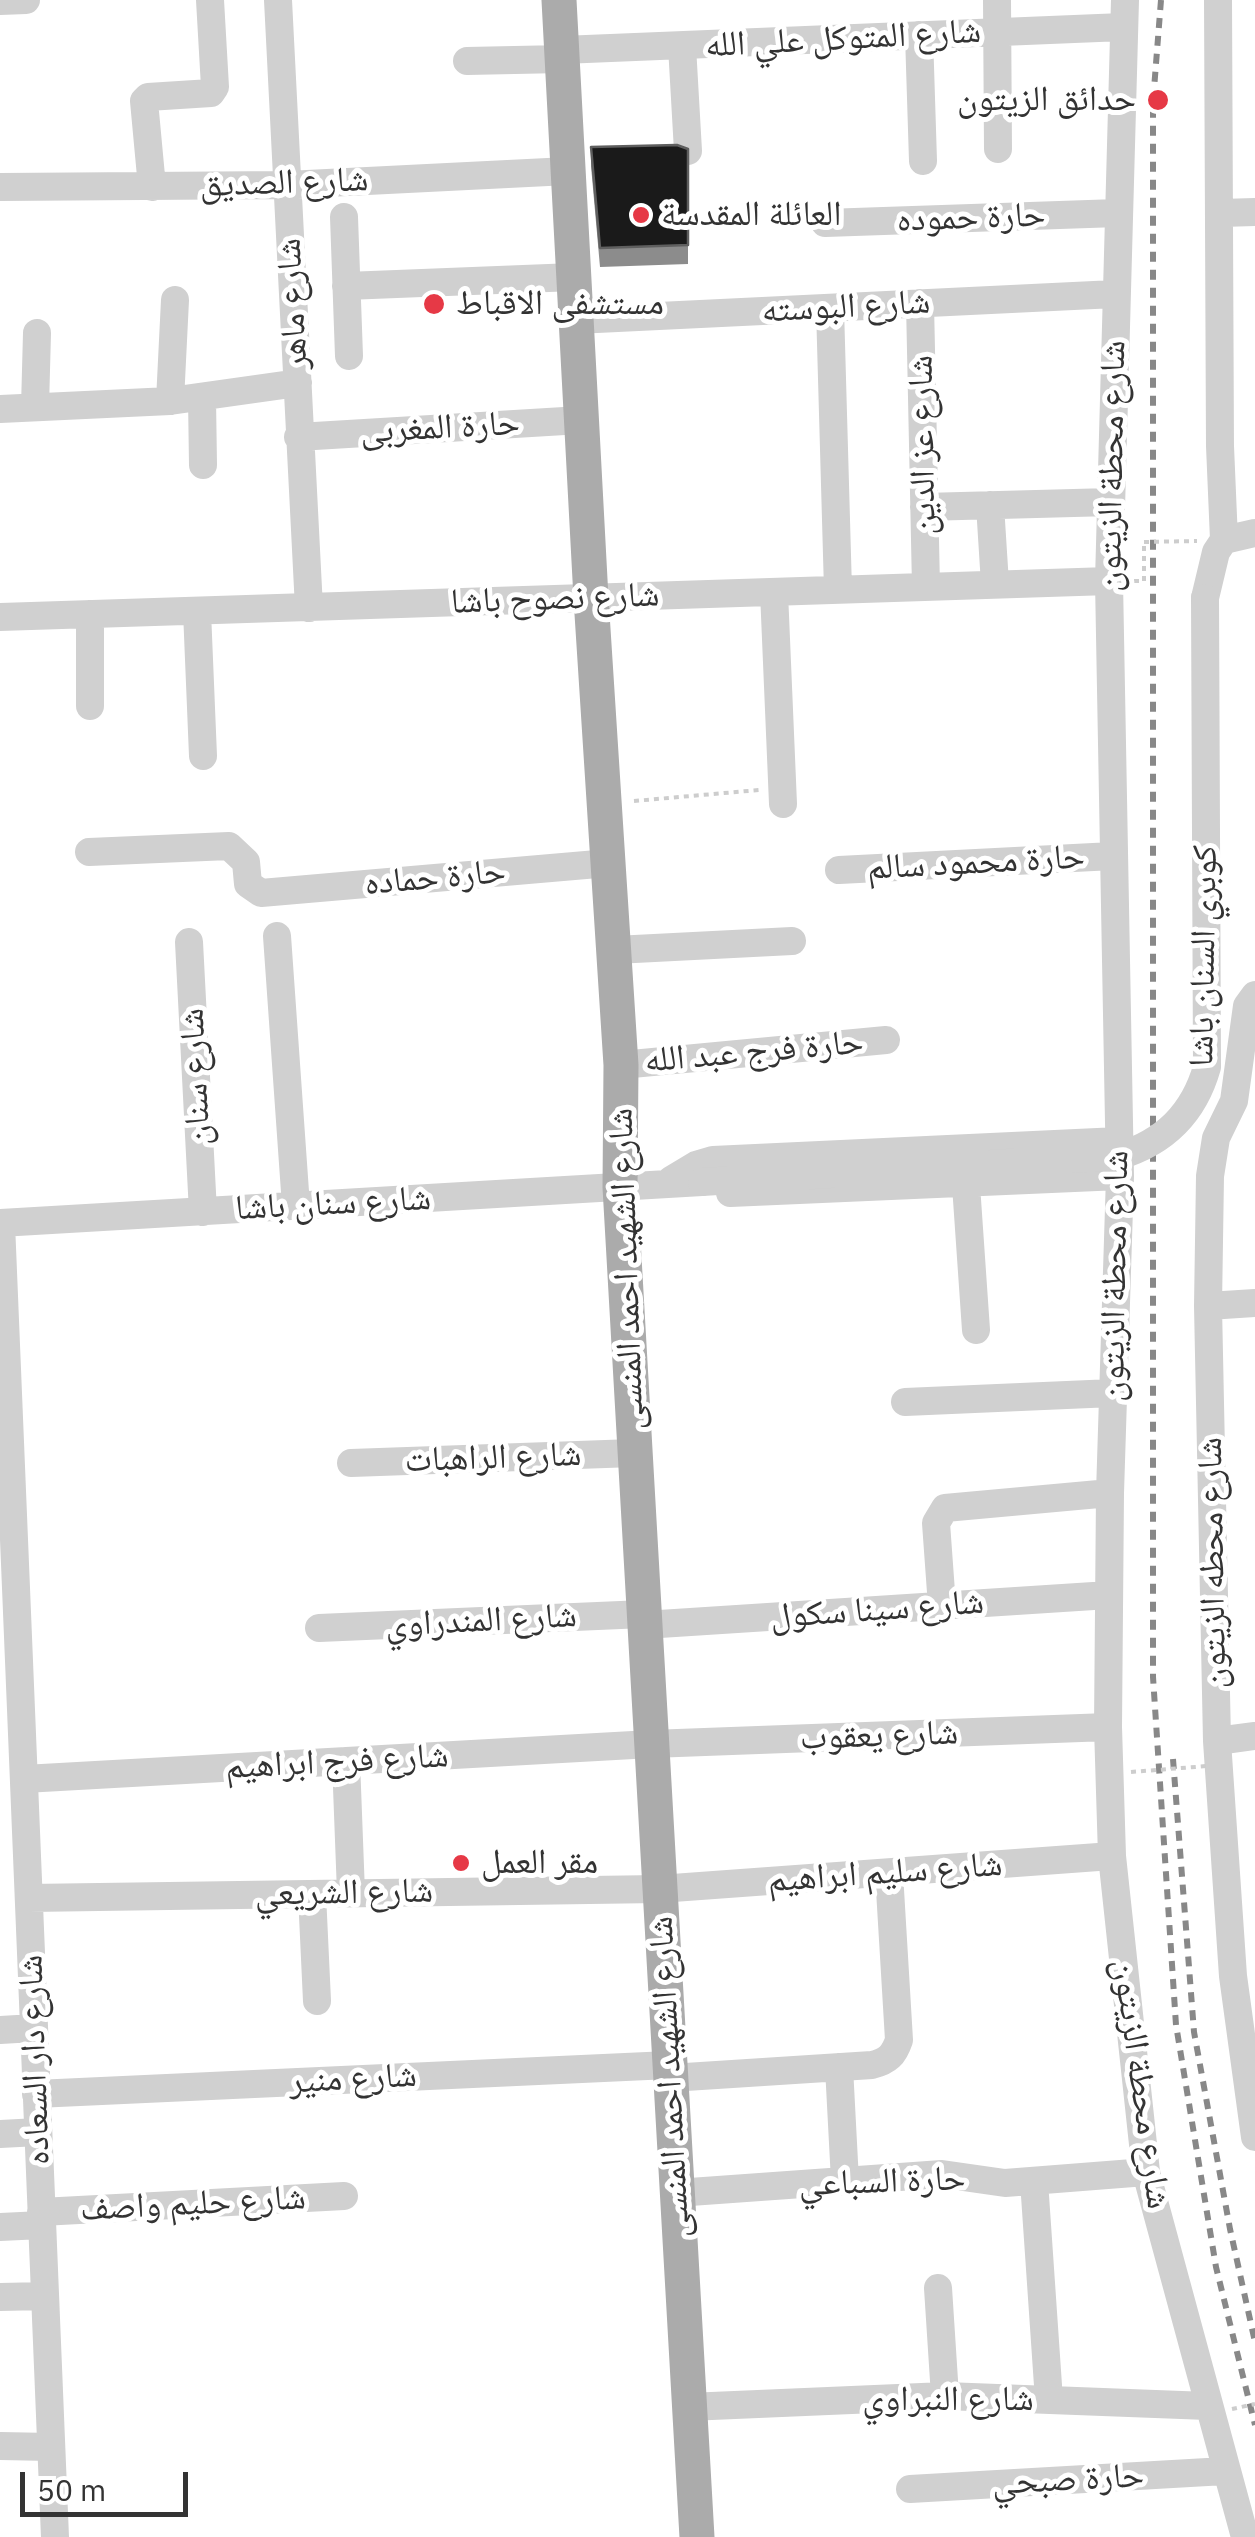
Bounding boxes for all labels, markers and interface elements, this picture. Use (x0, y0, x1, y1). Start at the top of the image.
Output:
street label: شارع المتوكل علي الله (704, 11, 982, 67)
place label: حدائق الزيتون (957, 79, 1136, 121)
marker: حدائق الزيتون (1145, 87, 1171, 113)
street label: شارع الصديق (199, 159, 369, 207)
place label: العائلة المقدسة (661, 194, 842, 236)
street label: حارة حموده (896, 194, 1046, 242)
marker: العائلة المقدسة (630, 204, 652, 226)
street label: شارع ماهر (269, 237, 317, 371)
street label: شارع البوسته (761, 282, 931, 332)
place label: مستشفى الاقباط (456, 283, 664, 325)
marker: مستشفى الاقباط (421, 291, 447, 317)
street label: شارع محطة الزيتون (1089, 340, 1135, 592)
street label: شارع عز الدين (900, 355, 946, 535)
street label: حارة المغربى (359, 403, 521, 453)
street label: شارع نصوح باشا (450, 574, 660, 624)
street label: حارة محمود سالم (866, 836, 1086, 890)
street label: كوبري السنان باشا (1181, 845, 1227, 1067)
street label: حارة حماده (363, 851, 507, 905)
street label: شارع سنان (171, 1007, 221, 1147)
street label: حارة فرج عبد الله (643, 1022, 865, 1082)
street label: شارع الشهيد احمد المنسى (600, 1107, 654, 1431)
street label: شارع محطة الزيتون (1092, 1150, 1138, 1402)
street label: شارع سنان باشا (234, 1178, 432, 1230)
street label: شارع الراهبات (404, 1434, 582, 1482)
street label: شارع محطه الزيتون (1190, 1437, 1236, 1689)
street label: شارع سينا سكول (769, 1582, 985, 1638)
street label: شارع المندراوي (384, 1595, 578, 1647)
street label: شارع يعقوب (799, 1712, 959, 1760)
street label: شارع فرج ابراهيم (224, 1735, 450, 1789)
place label: مقر العمل (481, 1842, 598, 1884)
street label: شارع سليم ابراهيم (766, 1844, 1004, 1902)
marker: مقر العمل (450, 1852, 472, 1874)
street label: شارع الشريعي (254, 1870, 434, 1916)
street label: شارع الشهيد احمد المنسى (641, 1915, 699, 2239)
street label: شارع دار السعاده (10, 1954, 60, 2166)
street label: شارع محطة الزيتون (1103, 1957, 1179, 2211)
street label: شارع منير (288, 2055, 418, 2103)
street label: حارة السباعي (798, 2158, 966, 2206)
street label: شارع حليم واصف (79, 2177, 307, 2231)
street label: شارع النبراوي (862, 2379, 1034, 2421)
scale bar (25, 2452, 192, 2514)
street label: حارة صبحي (991, 2455, 1145, 2505)
text: 50 m (37, 2470, 106, 2509)

